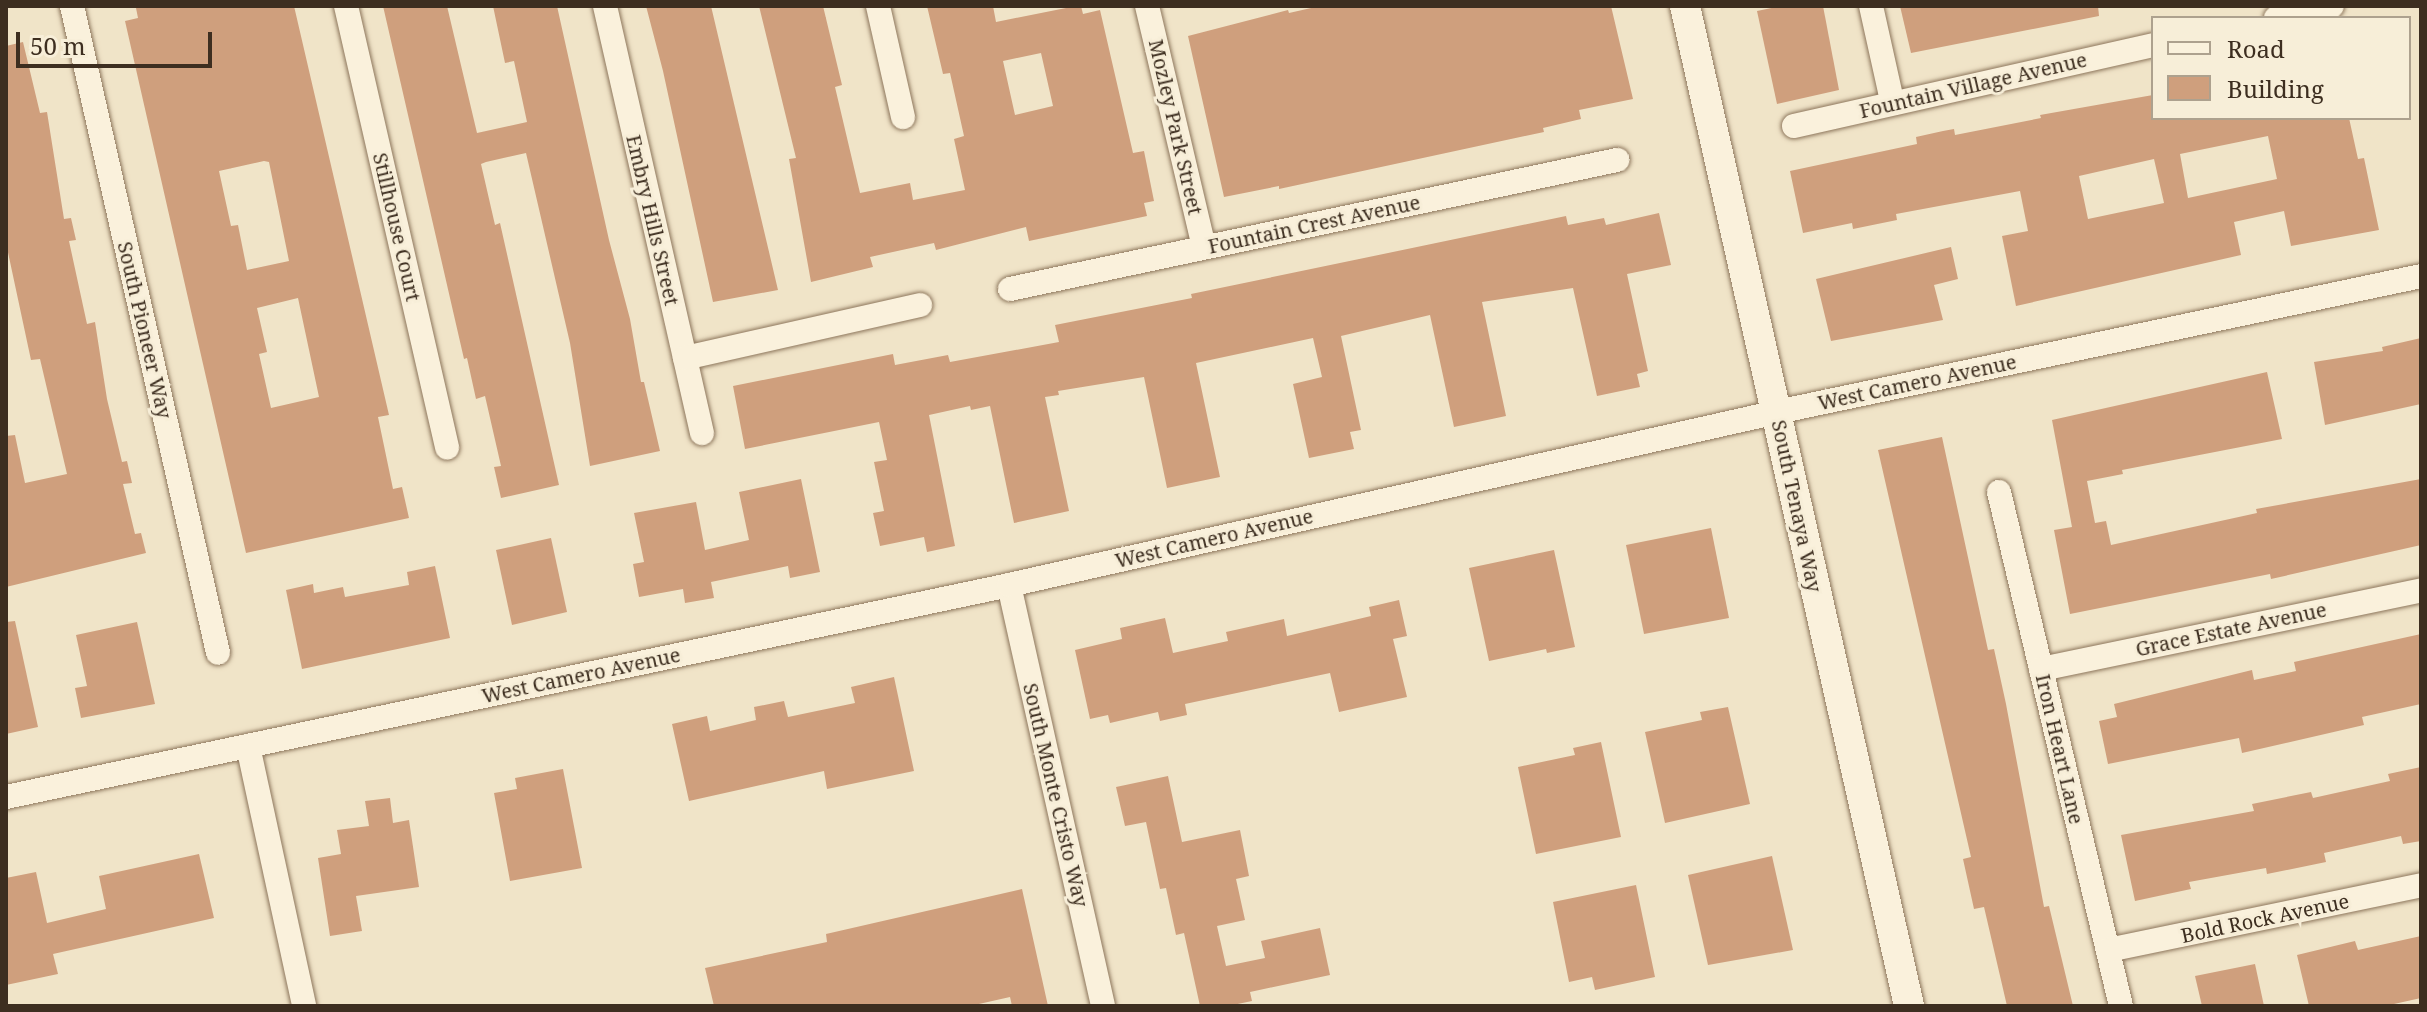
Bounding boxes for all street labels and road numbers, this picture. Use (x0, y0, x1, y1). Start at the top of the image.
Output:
street label: Mozley Park Street (1144, 37, 1208, 217)
street label: Fountain Village Avenue (1857, 47, 2089, 123)
street label: Embry Hills Street (622, 132, 684, 308)
street label: Stillhouse Court (368, 150, 426, 304)
street label: Fountain Crest Avenue (1206, 190, 1422, 258)
street label: South Pioneer Way (113, 239, 177, 421)
street label: West Camero Avenue (1815, 349, 2019, 415)
street label: South Tenaya Way (1767, 418, 1827, 594)
street label: West Camero Avenue (1113, 504, 1315, 572)
street label: Grace Estate Avenue (2133, 597, 2329, 661)
street label: West Camero Avenue (479, 642, 683, 708)
street label: Iron Heart Lane (2031, 672, 2089, 826)
street label: South Monte Cristo Way (1019, 681, 1093, 909)
street label: Bold Rock Avenue (2179, 888, 2351, 948)

